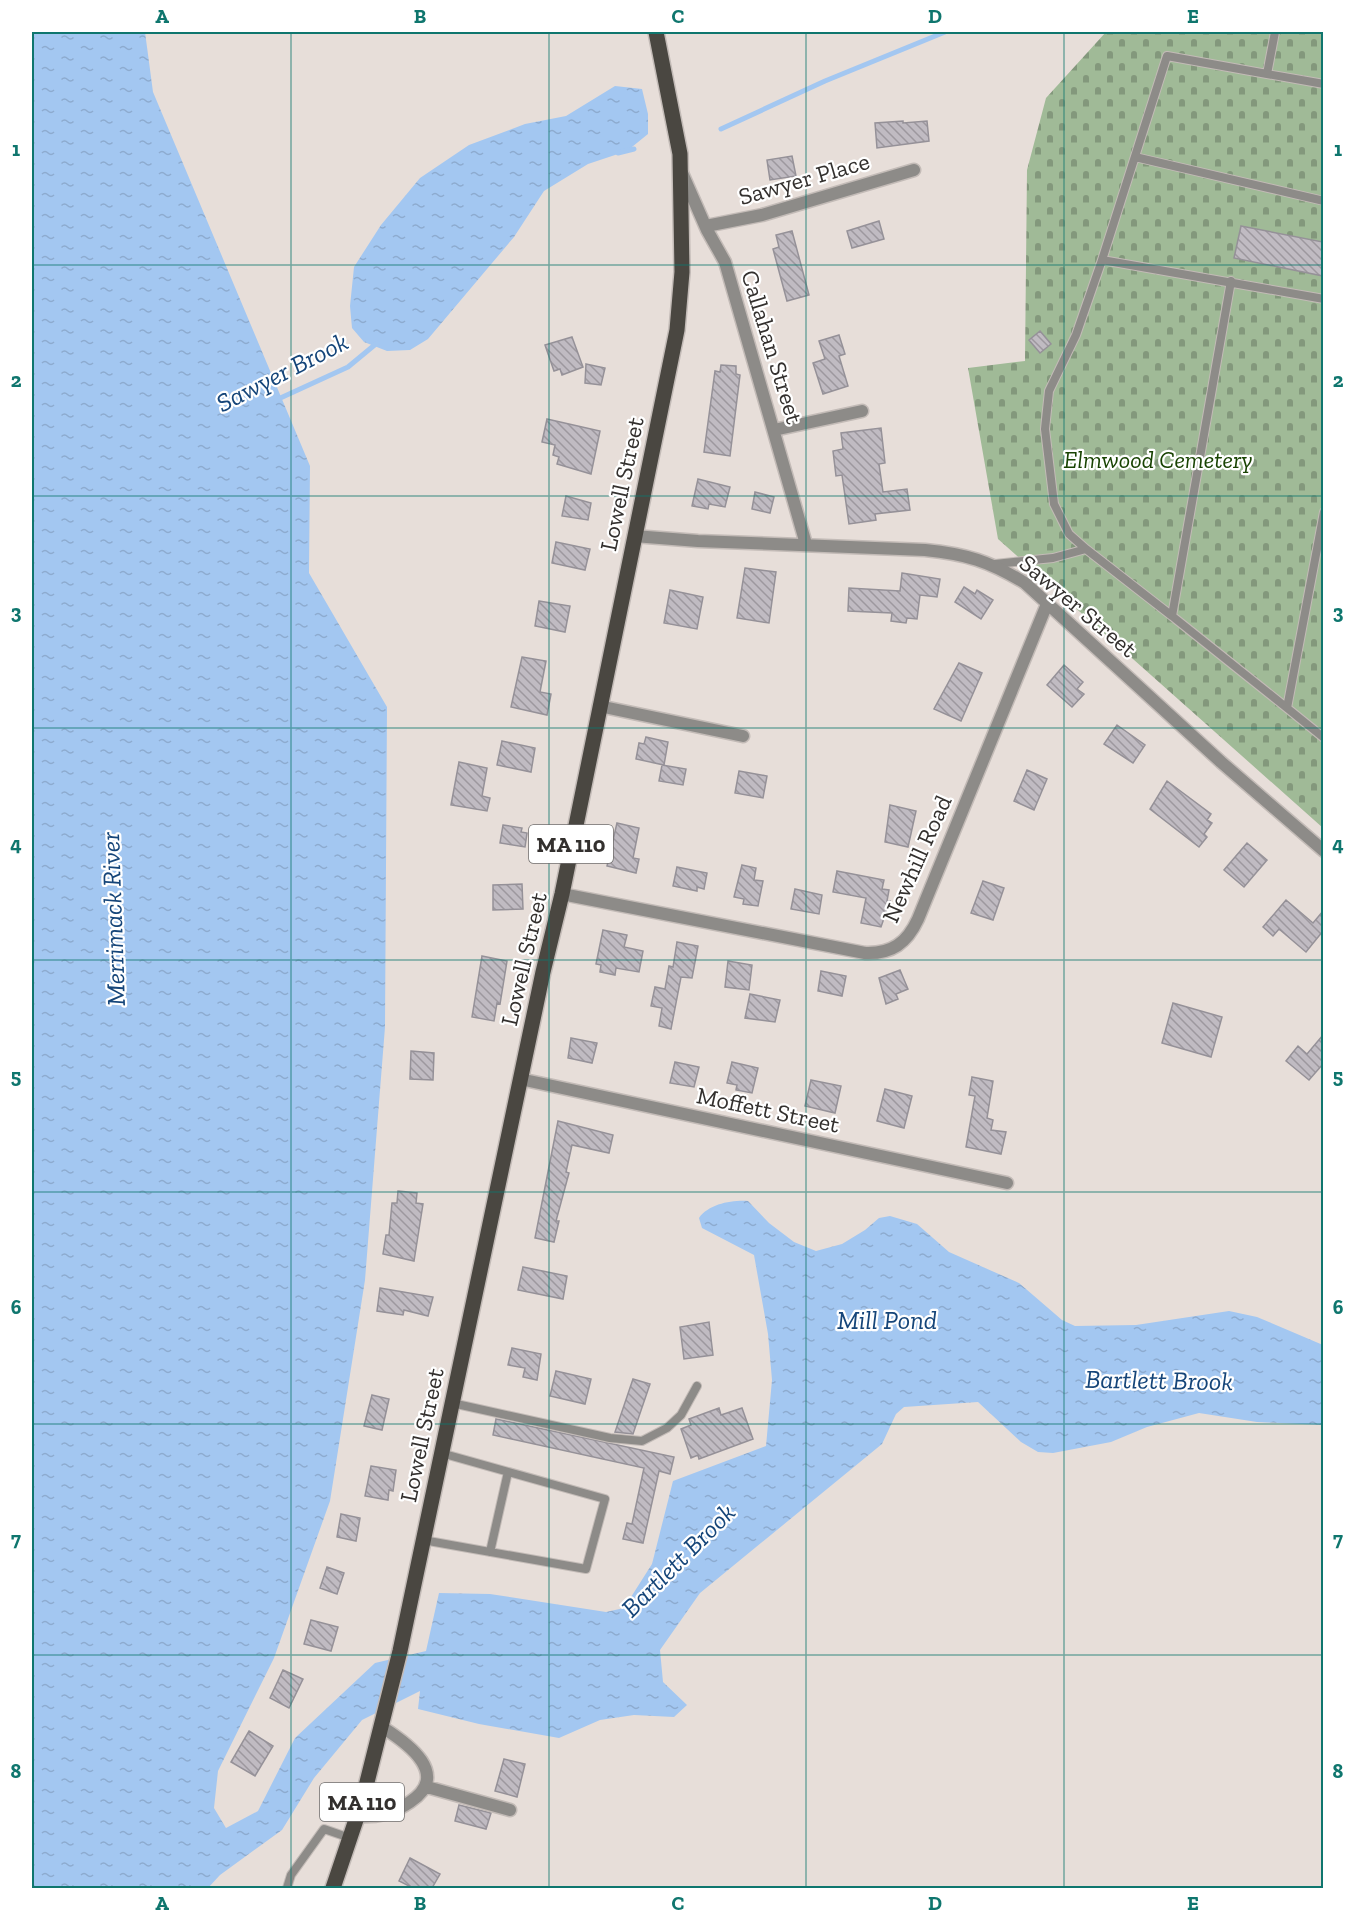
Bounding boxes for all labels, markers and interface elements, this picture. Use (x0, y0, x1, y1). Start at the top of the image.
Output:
text: A (155, 4, 169, 28)
text: B (414, 4, 426, 28)
text: C (672, 4, 685, 28)
text: D (928, 4, 942, 28)
text: E (1187, 4, 1199, 28)
text: 1 (12, 137, 20, 161)
text: 1 (1334, 137, 1342, 161)
street label: Sawyer Place (735, 146, 873, 211)
street label: Callahan Street (735, 267, 810, 427)
water label: Sawyer Brook (211, 325, 353, 419)
text: 2 (11, 368, 22, 392)
text: 2 (1333, 368, 1344, 392)
street label: Lowell Street (593, 414, 650, 553)
park label: Elmwood Cemetery (1064, 445, 1252, 474)
street label: Sawyer Street (1014, 548, 1143, 663)
text: 3 (11, 600, 22, 624)
text: 3 (1333, 600, 1344, 624)
street label: Newhill Road (876, 791, 958, 927)
road number: MA 110 (529, 825, 613, 863)
water label: Merrimack River (94, 831, 132, 1007)
text: 4 (10, 832, 22, 856)
text: 4 (1332, 832, 1344, 856)
street label: Lowell Street (494, 889, 553, 1028)
text: 5 (11, 1064, 21, 1088)
text: 5 (1333, 1064, 1343, 1088)
street label: Moffett Street (694, 1080, 842, 1139)
text: 6 (11, 1295, 22, 1319)
text: 6 (1333, 1295, 1344, 1319)
water label: Mill Pond (837, 1304, 937, 1336)
water label: Bartlett Brook (1085, 1363, 1233, 1397)
street label: Lowell Street (393, 1365, 450, 1504)
water label: Bartlett Brook (614, 1496, 742, 1624)
text: 7 (11, 1527, 21, 1551)
text: 7 (1333, 1527, 1343, 1551)
text: 8 (11, 1759, 22, 1783)
text: 8 (1333, 1759, 1344, 1783)
road number: MA 110 (320, 1783, 404, 1821)
text: A (155, 1891, 169, 1915)
text: B (414, 1891, 426, 1915)
text: C (672, 1891, 685, 1915)
text: D (928, 1891, 942, 1915)
text: E (1187, 1891, 1199, 1915)

